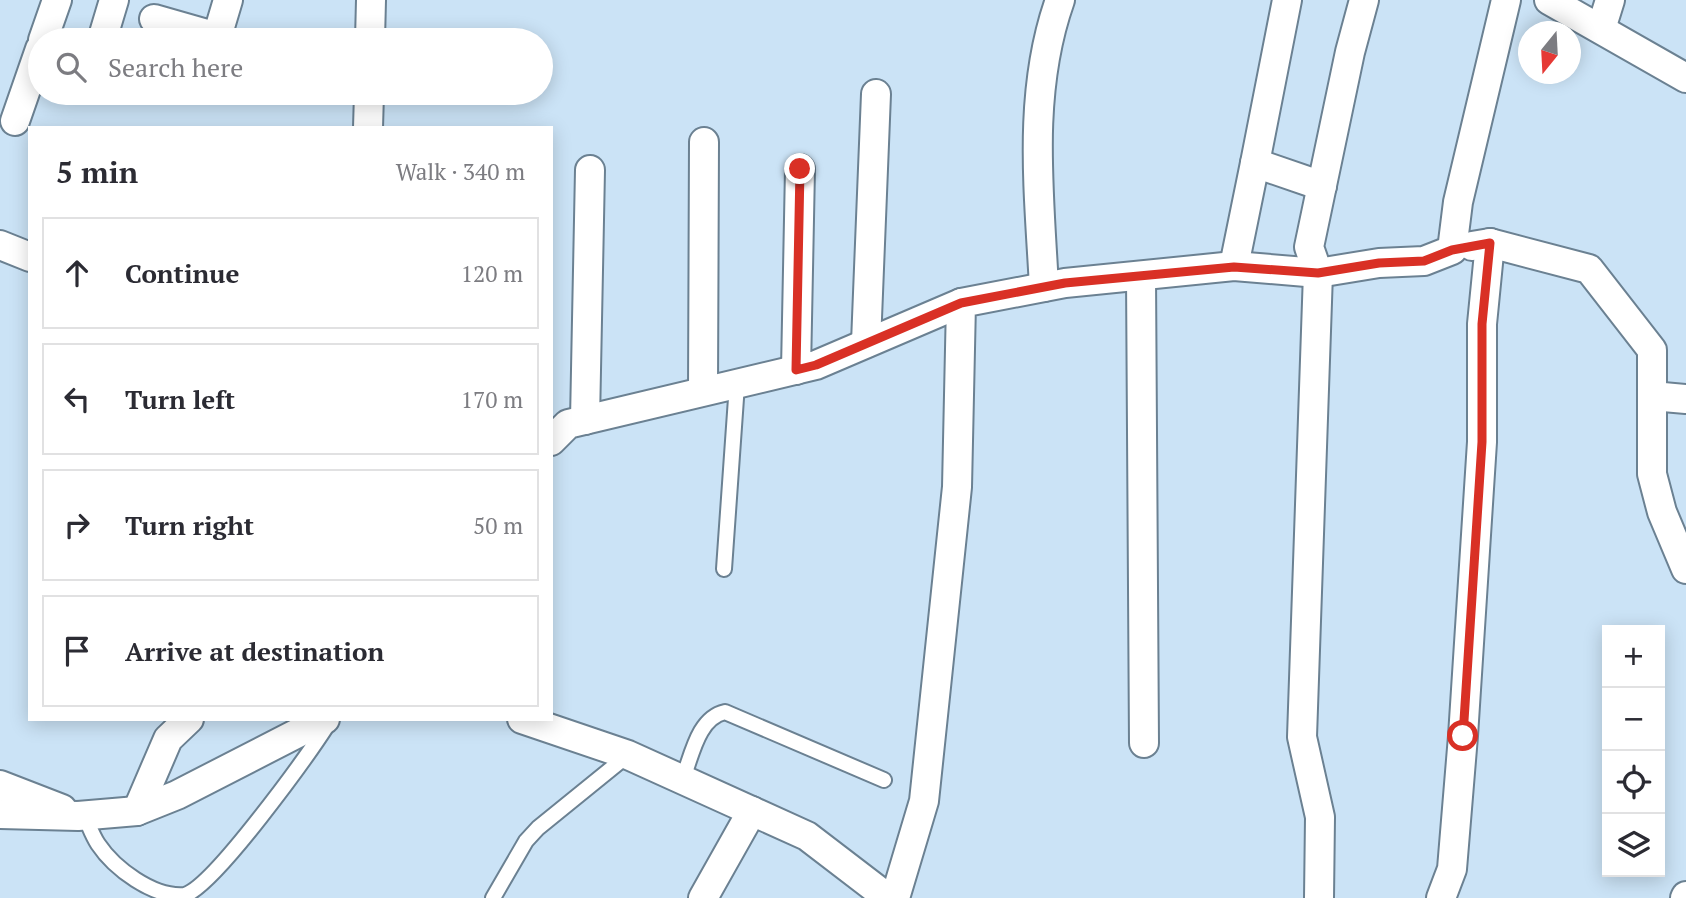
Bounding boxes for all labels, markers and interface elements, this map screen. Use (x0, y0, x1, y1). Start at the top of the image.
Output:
north arrow (1518, 21, 1581, 84)
search box (28, 28, 553, 105)
icon: search (52, 48, 90, 86)
text: Search here (108, 50, 243, 84)
text: 5 min (56, 152, 138, 192)
route end (784, 153, 815, 184)
text: Walk · 340 m (396, 156, 525, 187)
icon: ahead (58, 254, 96, 292)
text: Continue (125, 256, 239, 290)
text: 120 m (461, 258, 523, 289)
icon: left (58, 380, 96, 418)
text: Turn left (125, 382, 235, 416)
text: 170 m (461, 384, 523, 415)
icon: right (58, 506, 96, 544)
text: Turn right (125, 508, 254, 542)
text: 50 m (473, 510, 523, 541)
map controls (1602, 625, 1665, 877)
button: + (1602, 625, 1665, 688)
icon: arrive (58, 632, 96, 670)
text: Arrive at destination (125, 634, 384, 668)
button: − (1602, 688, 1665, 751)
route start (1447, 720, 1478, 751)
button: locate (1602, 751, 1665, 814)
button: layers (1602, 814, 1665, 877)

